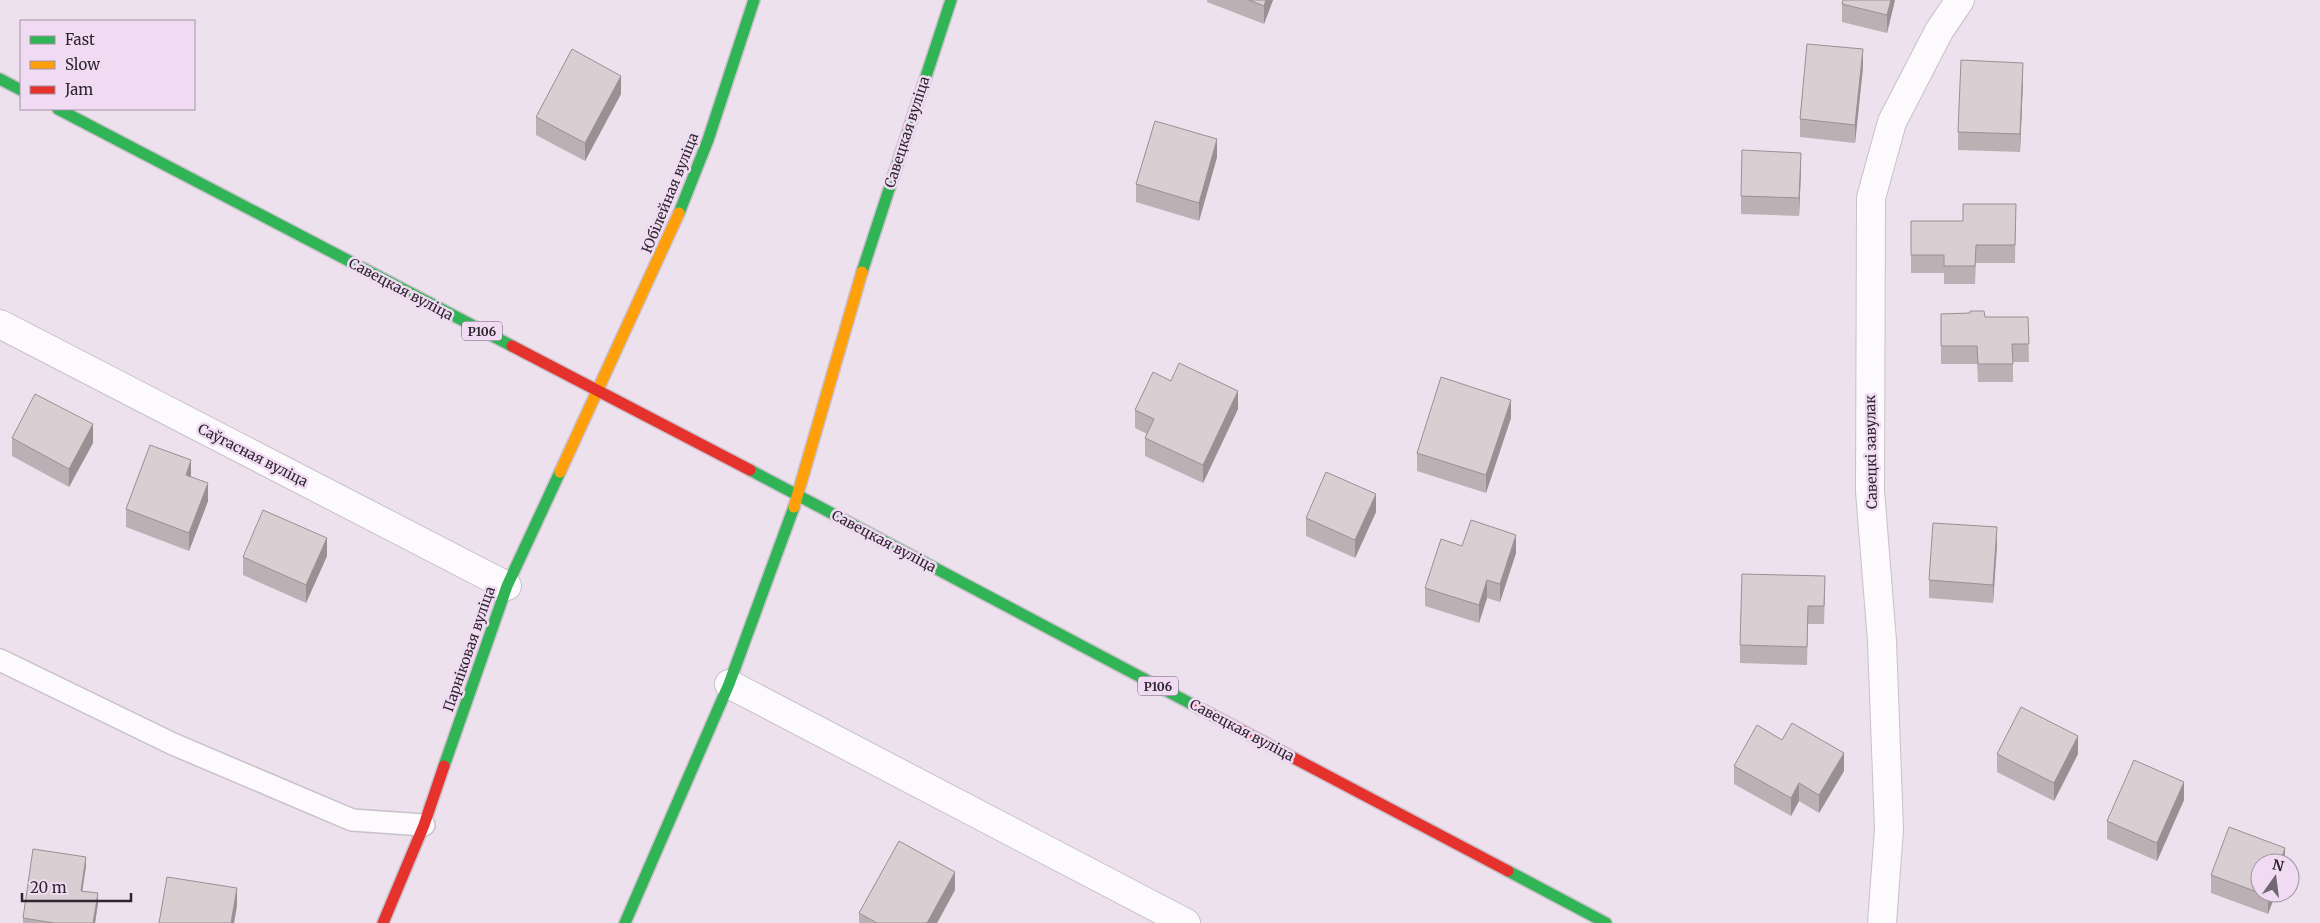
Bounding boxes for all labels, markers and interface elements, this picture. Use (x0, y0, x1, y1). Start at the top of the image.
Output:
legend (20, 20, 195, 110)
text: Fast (65, 30, 95, 49)
text: Slow (65, 55, 100, 74)
street label: Савецкая вуліца (881, 74, 934, 190)
text: Jam (64, 80, 93, 99)
street label: Юбілейная вуліца (638, 130, 703, 256)
street label: Савецкая вуліца (346, 254, 457, 324)
road number: Р106 (462, 322, 502, 341)
street label: Савецкі завулак (1861, 395, 1881, 509)
street label: Саўгасная вуліца (195, 420, 311, 491)
street label: Савецкая вуліца (829, 506, 940, 576)
street label: Парніковая вуліца (439, 584, 499, 714)
road number: Р106 (1138, 676, 1178, 696)
street label: Савецкая вуліца (1187, 695, 1298, 765)
north arrow (2250, 853, 2300, 903)
text: N (2271, 855, 2286, 875)
scale bar (22, 870, 131, 902)
text: 20 m (30, 878, 67, 897)

